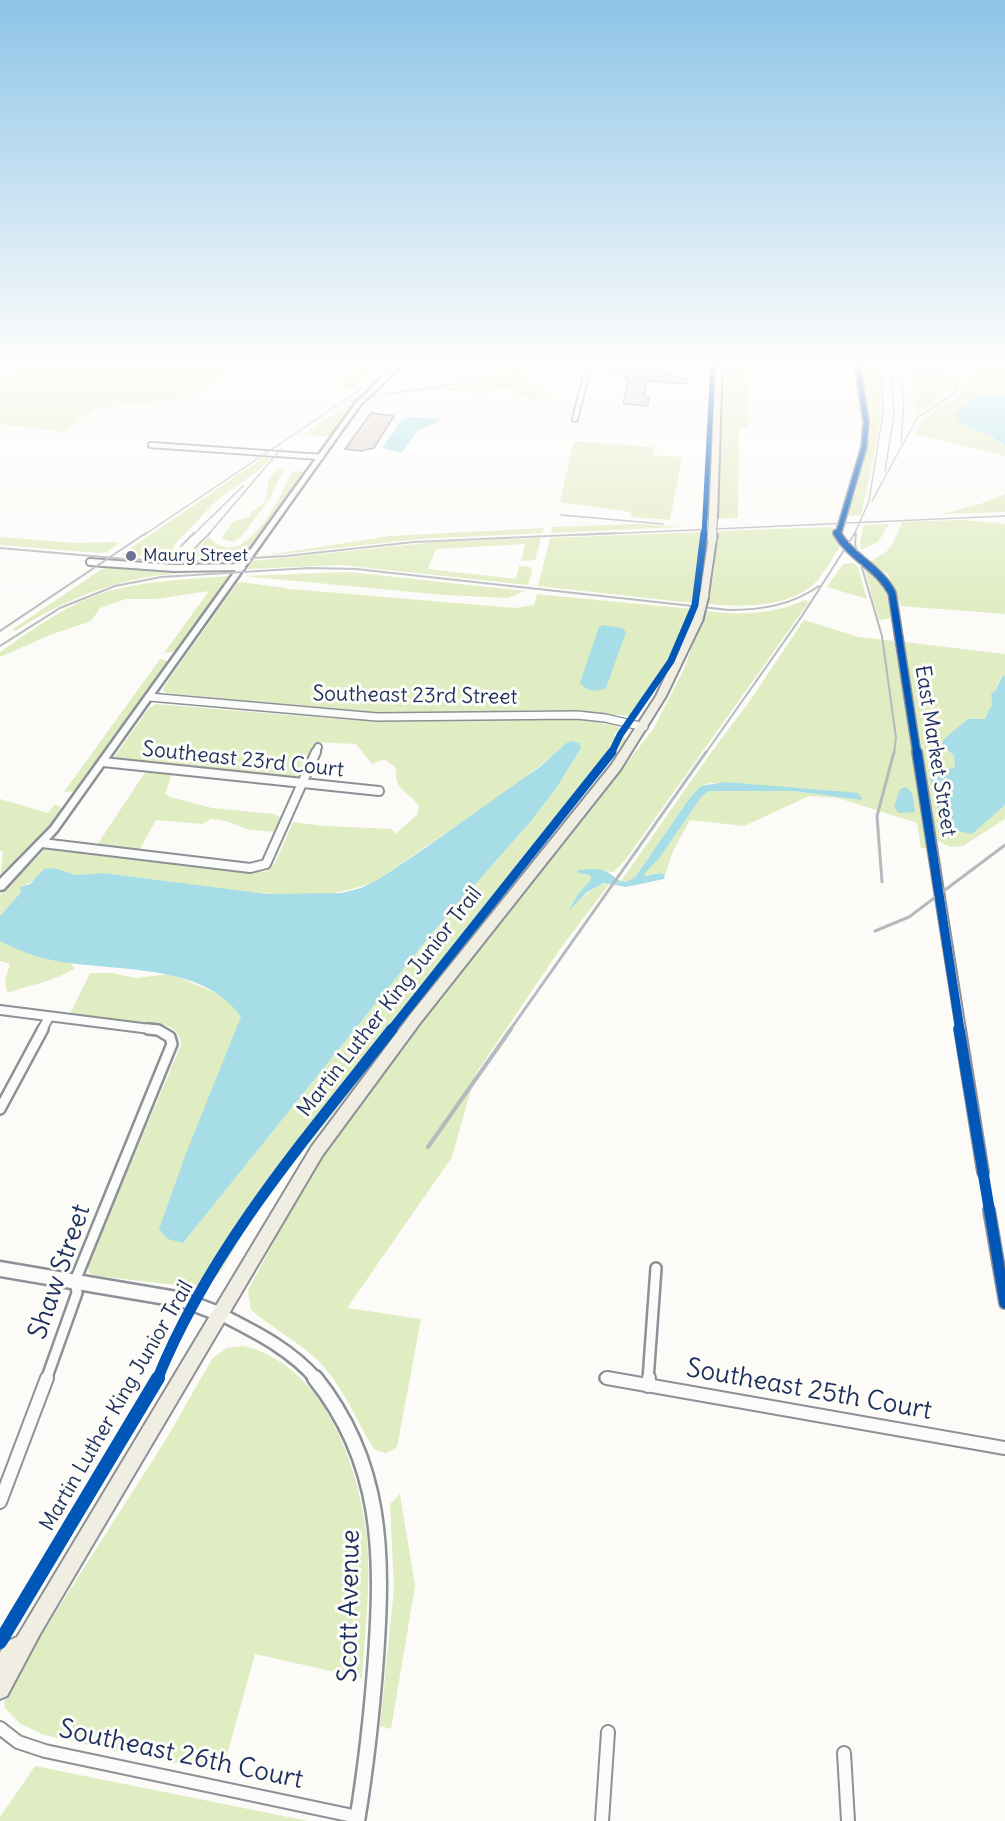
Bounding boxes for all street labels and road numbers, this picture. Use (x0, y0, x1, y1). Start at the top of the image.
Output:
street label: East Market Street (909, 664, 961, 838)
street label: Southeast 23rd Street (312, 682, 518, 710)
street label: Southeast 23rd Court (141, 737, 345, 783)
street label: Martin Luther King Junior Trail (292, 882, 488, 1122)
street label: Shaw Street (22, 1201, 98, 1343)
street label: Martin Luther King Junior Trail (35, 1276, 199, 1536)
street label: Southeast 25th Court (684, 1353, 934, 1427)
street label: Scott Avenue (333, 1529, 367, 1683)
street label: Southeast 26th Court (56, 1714, 306, 1796)

